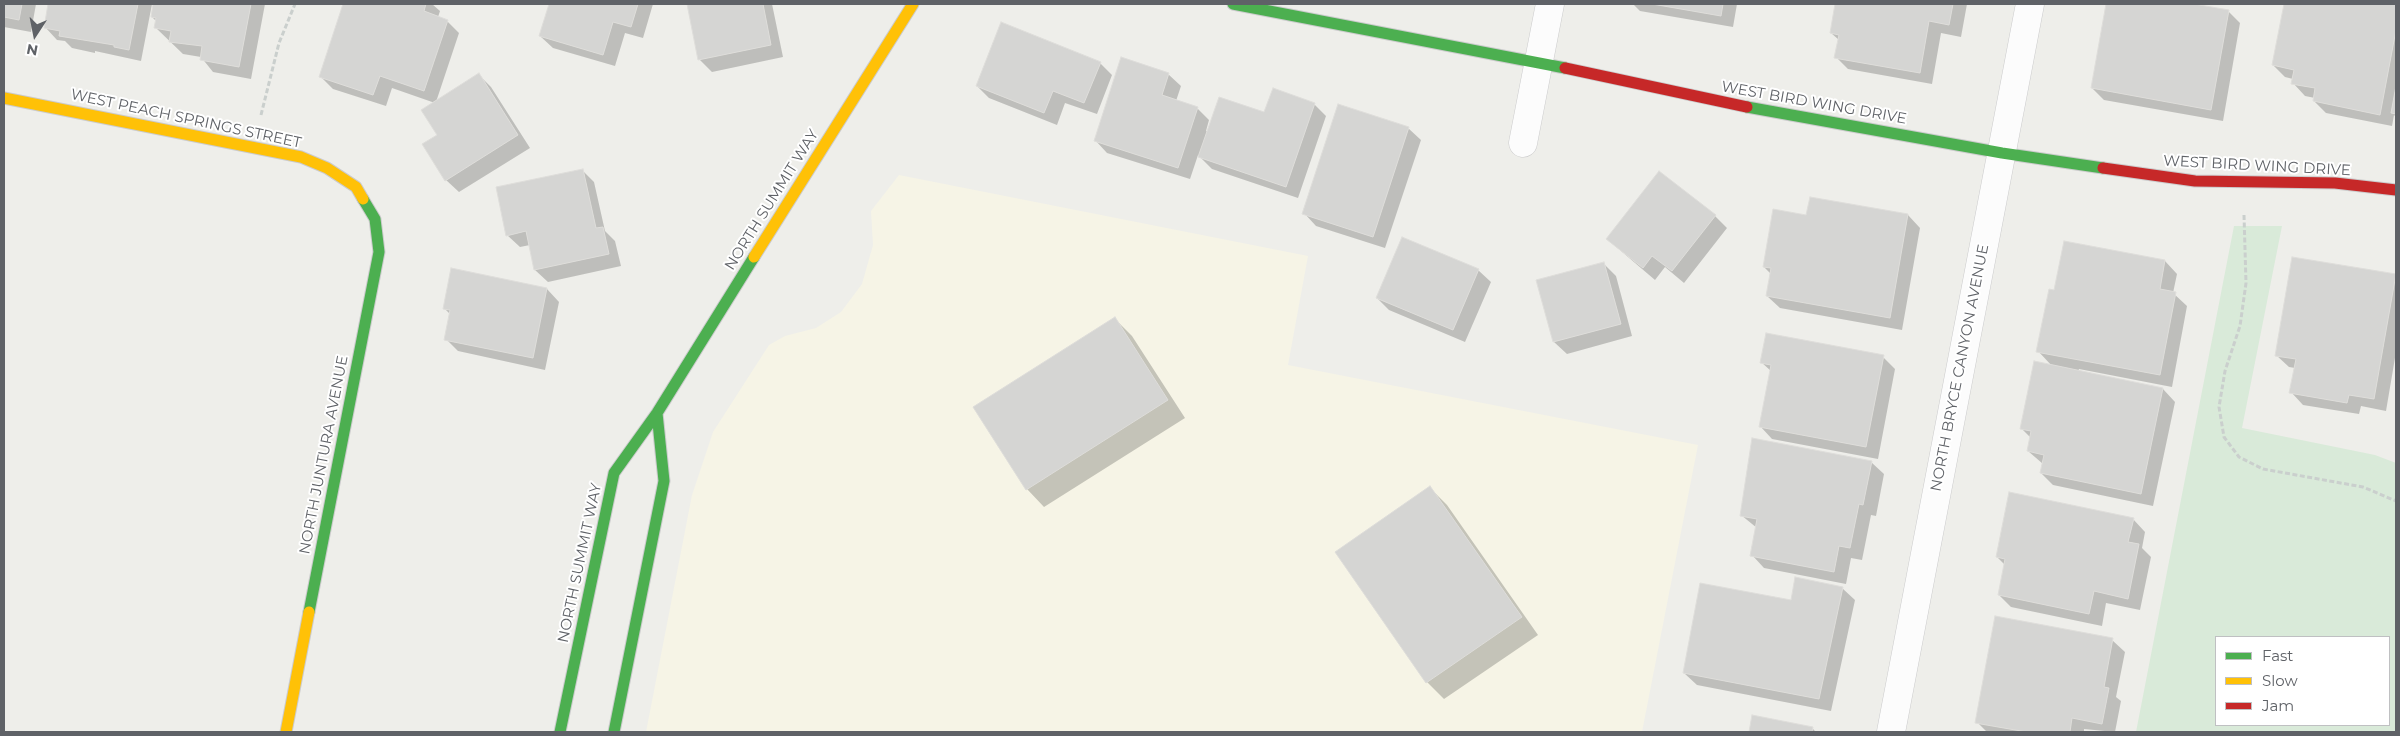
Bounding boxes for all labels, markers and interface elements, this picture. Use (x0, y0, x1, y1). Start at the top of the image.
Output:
north arrow (10, 10, 60, 60)
text: N (25, 40, 39, 60)
street label: WEST BIRD WING DRIVE (1720, 78, 1908, 128)
street label: WEST PEACH SPRINGS STREET (69, 86, 303, 152)
street label: NORTH SUMMIT WAY (721, 126, 823, 274)
street label: WEST BIRD WING DRIVE (2163, 152, 2351, 180)
street label: NORTH BRYCE CANYON AVENUE (1927, 243, 1993, 493)
street label: NORTH JUNTURA AVENUE (296, 354, 352, 556)
street label: NORTH SUMMIT WAY (554, 482, 606, 644)
legend (2215, 636, 2390, 726)
text: Fast (2262, 646, 2293, 665)
text: Slow (2262, 671, 2298, 690)
text: Jam (2262, 696, 2294, 715)

